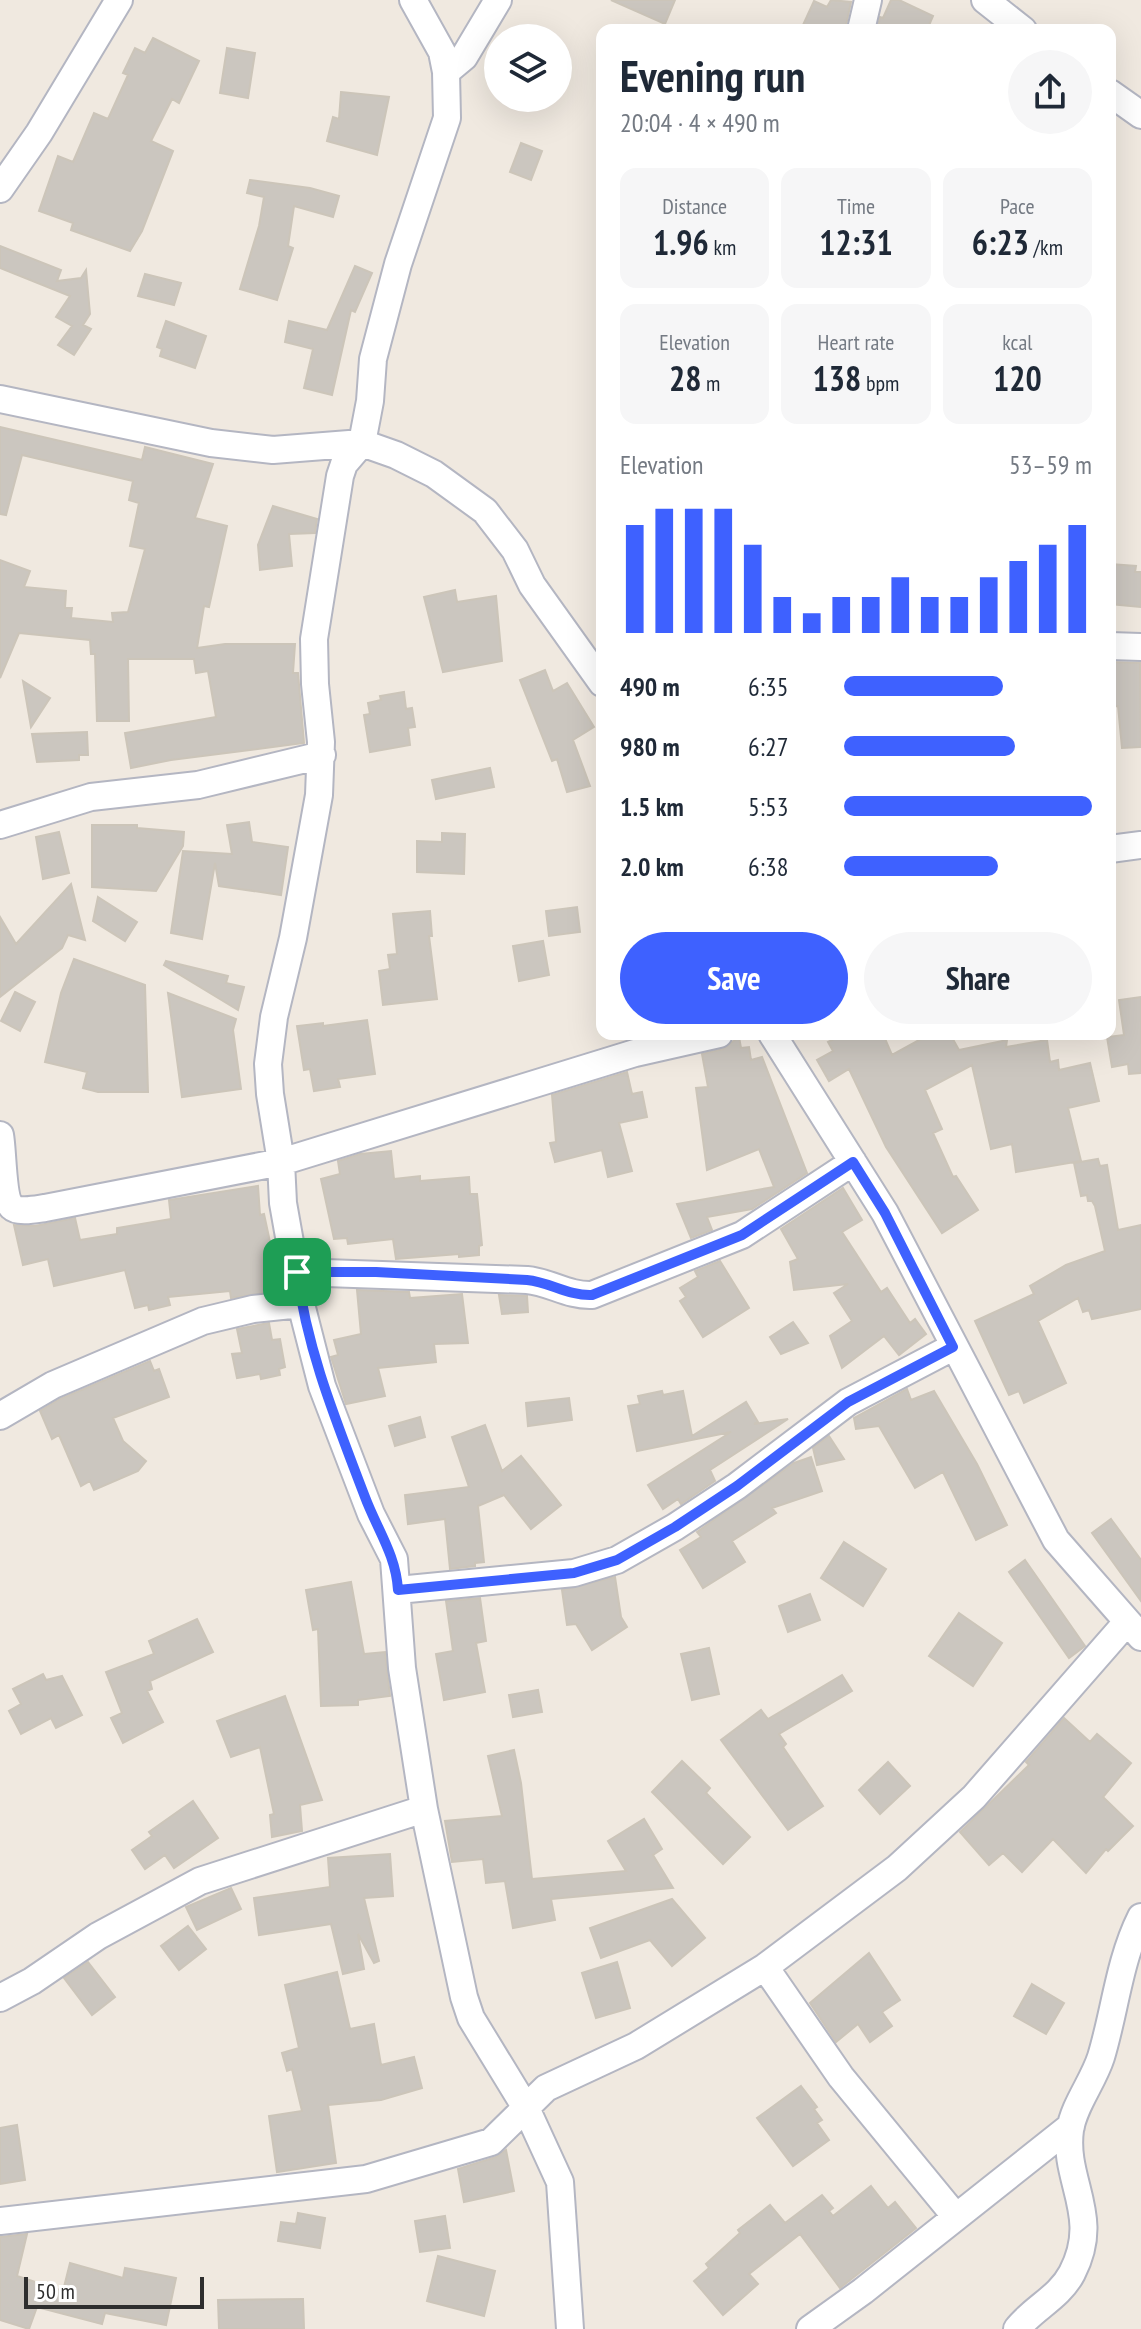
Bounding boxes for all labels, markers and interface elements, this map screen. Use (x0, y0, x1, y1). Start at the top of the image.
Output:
map controls (484, 24, 572, 112)
button: layers (484, 24, 572, 112)
text: Evening run (620, 47, 805, 104)
button: share (1008, 50, 1092, 134)
text: 20:04 · 4 × 490 m (620, 106, 780, 139)
text: Distance (662, 192, 727, 220)
text: Time (837, 192, 875, 220)
text: Pace (1000, 192, 1035, 220)
text: 1.96 (653, 220, 709, 264)
text: 12:31 (819, 220, 893, 264)
text: 6:23 (972, 220, 1029, 264)
text: km (709, 233, 736, 261)
text: /km (1029, 233, 1063, 261)
text: Elevation (659, 328, 730, 356)
text: Heart rate (818, 328, 894, 356)
text: kcal (1002, 328, 1032, 356)
text: 28 (669, 356, 701, 400)
text: 138 (813, 356, 861, 400)
text: 120 (993, 356, 1042, 400)
text: m (701, 369, 720, 397)
text: bpm (861, 369, 899, 397)
text: Elevation (620, 448, 703, 481)
text: 53–59 m (1009, 448, 1092, 481)
text: 490 m (620, 670, 680, 703)
text: 6:35 (748, 670, 788, 703)
text: 980 m (620, 730, 680, 763)
text: 6:27 (748, 730, 788, 763)
text: 1.5 km (620, 790, 684, 823)
text: 5:53 (748, 790, 788, 823)
text: 2.0 km (620, 850, 684, 883)
text: 6:38 (748, 850, 788, 883)
button: Save (620, 932, 848, 1024)
button: Share (864, 932, 1092, 1024)
pin (263, 1238, 331, 1306)
icon: arrive (275, 1250, 319, 1294)
scale bar (24, 2273, 204, 2309)
text: 50 m (36, 2277, 75, 2305)

